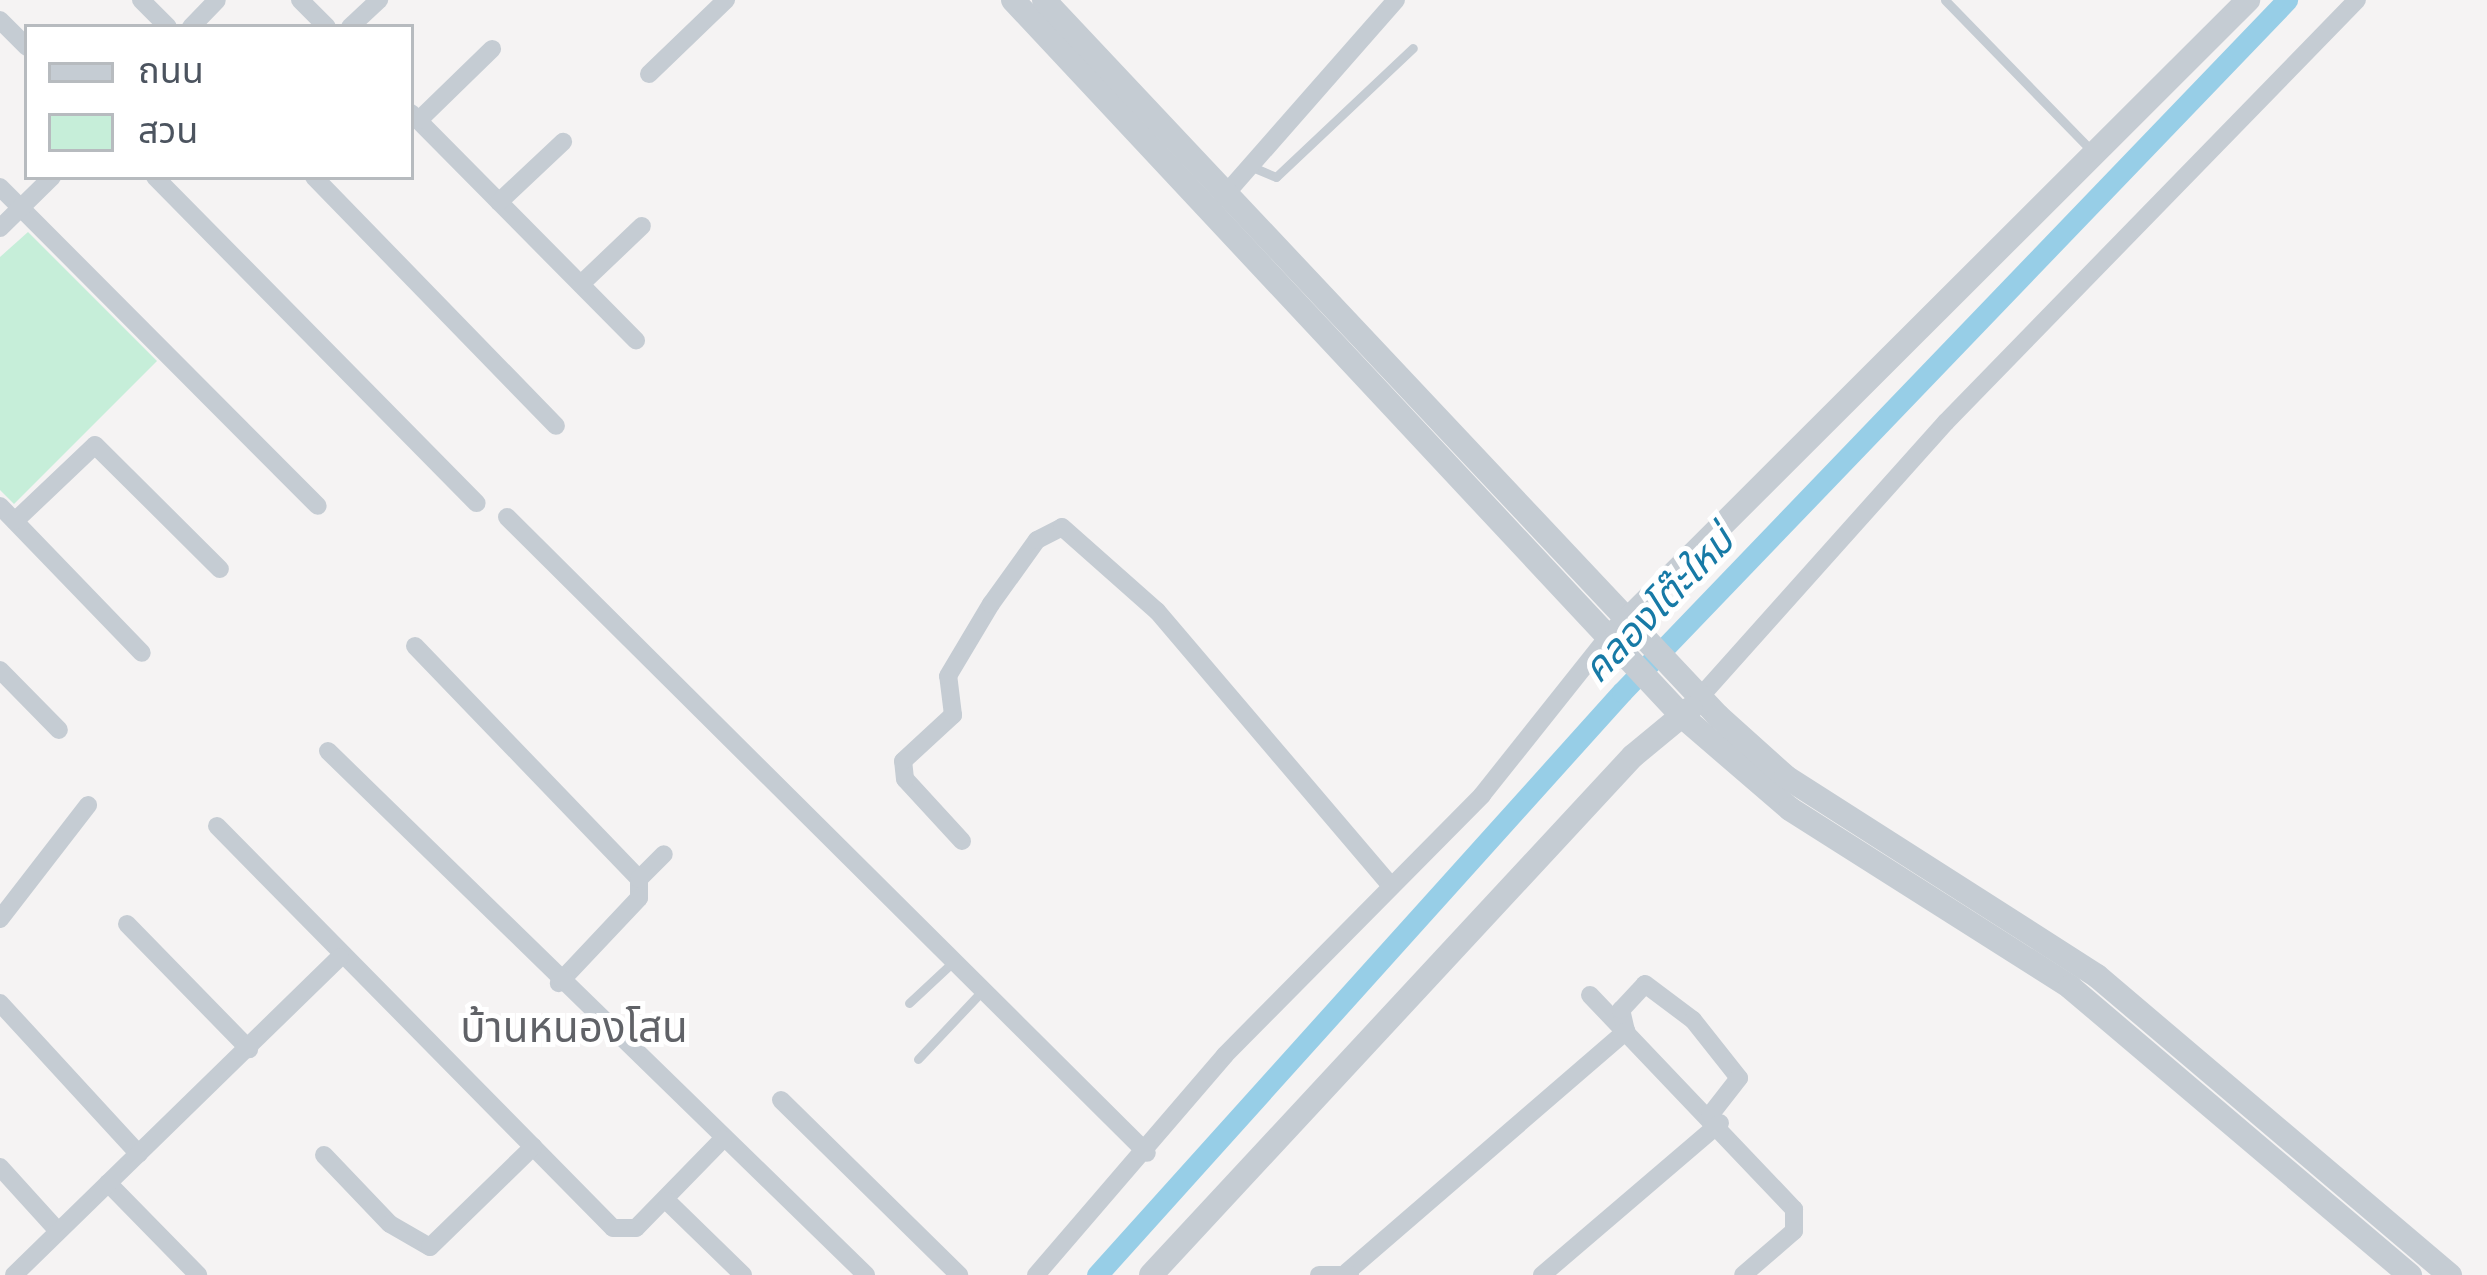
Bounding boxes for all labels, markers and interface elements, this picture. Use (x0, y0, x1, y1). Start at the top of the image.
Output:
legend (24, 24, 414, 180)
text: ถนน (138, 47, 204, 90)
text: สวน (138, 107, 198, 150)
water label: คลองโต๊ะใหม่ (1572, 517, 1742, 691)
district label: บ้านหนองโสน (460, 1000, 688, 1050)

